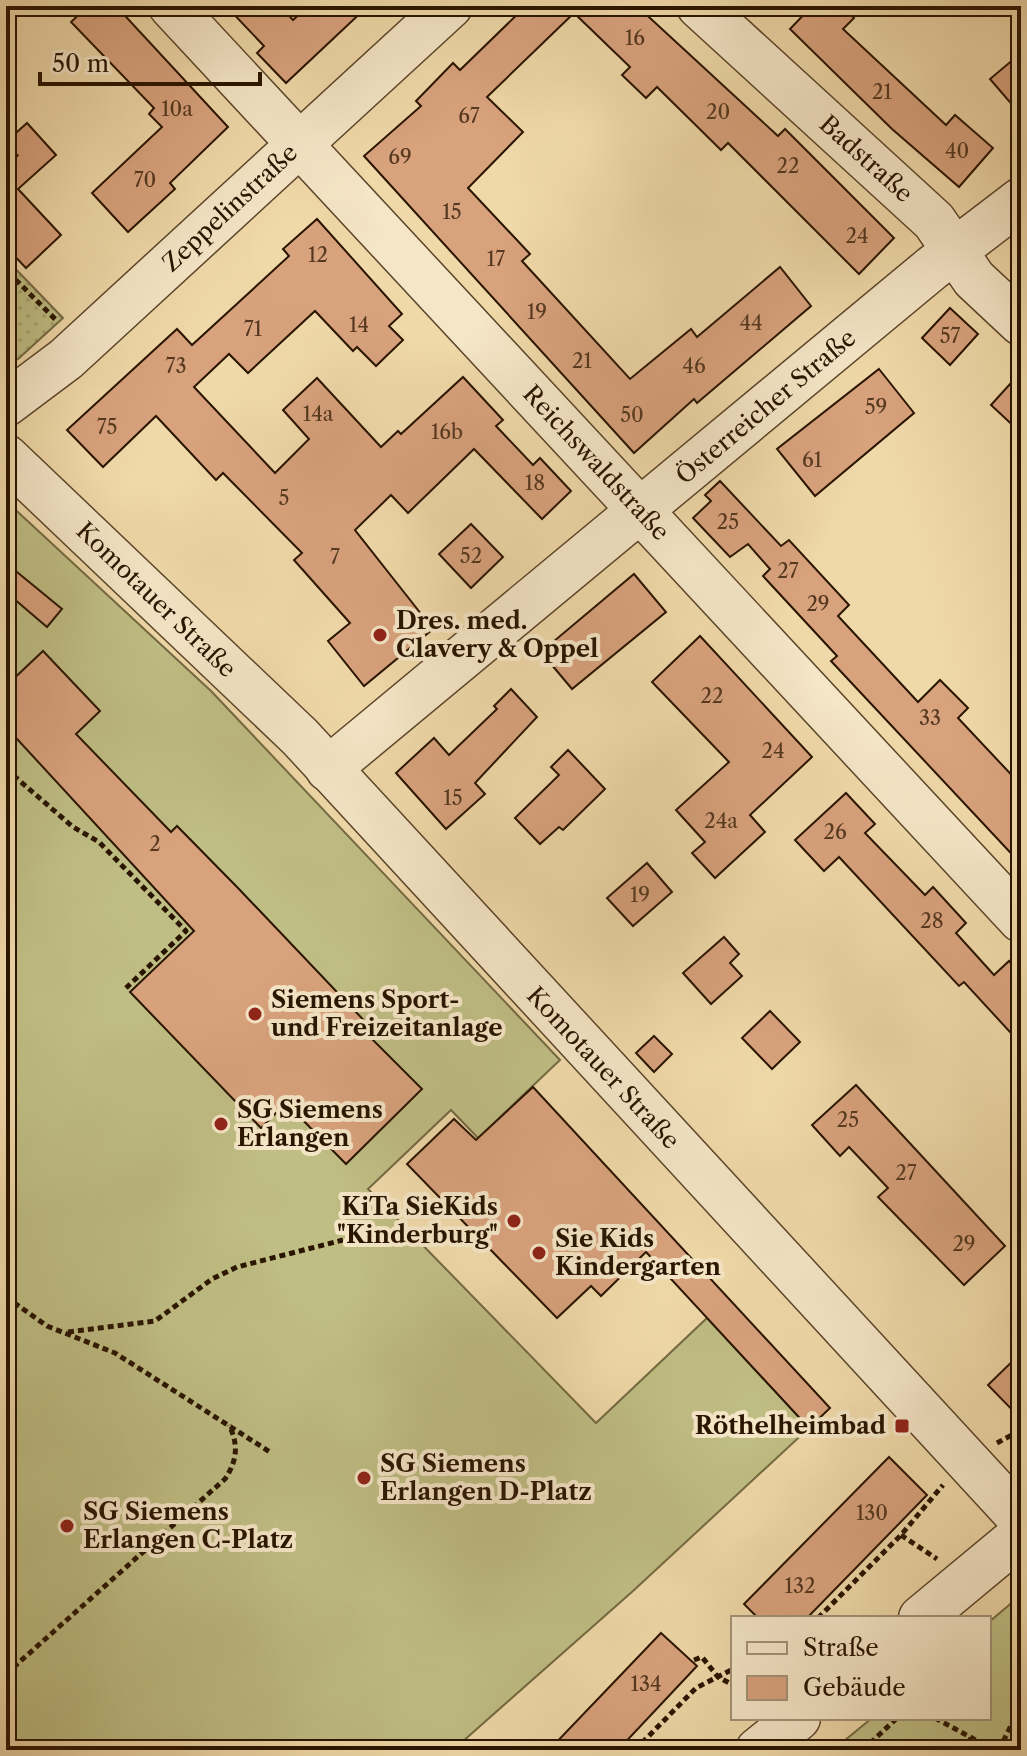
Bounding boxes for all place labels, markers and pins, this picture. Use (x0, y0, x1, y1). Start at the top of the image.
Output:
place label: Dres. med. Clavery & Oppel (396, 606, 599, 663)
marker: Dres. med. Clavery & Oppel (371, 626, 389, 644)
place label: Siemens Sport- und Freizeitanlage (271, 985, 503, 1042)
marker: Siemens Sport- und Freizeitanlage (246, 1005, 264, 1023)
place label: SG Siemens Erlangen (237, 1095, 383, 1152)
marker: SG Siemens Erlangen (212, 1115, 230, 1133)
place label: KiTa SieKids "Kinderburg" (337, 1192, 498, 1249)
marker: KiTa SieKids "Kinderburg" (505, 1212, 523, 1230)
place label: Sie Kids Kindergarten (555, 1224, 721, 1281)
marker: Sie Kids Kindergarten (530, 1244, 548, 1262)
place label: Röthelheimbad (695, 1411, 886, 1440)
marker: Röthelheimbad (893, 1417, 911, 1435)
place label: SG Siemens Erlangen D-Platz (380, 1449, 592, 1506)
marker: SG Siemens Erlangen D-Platz (355, 1469, 373, 1487)
place label: SG Siemens Erlangen C-Platz (83, 1497, 293, 1554)
marker: SG Siemens Erlangen C-Platz (58, 1517, 76, 1535)

